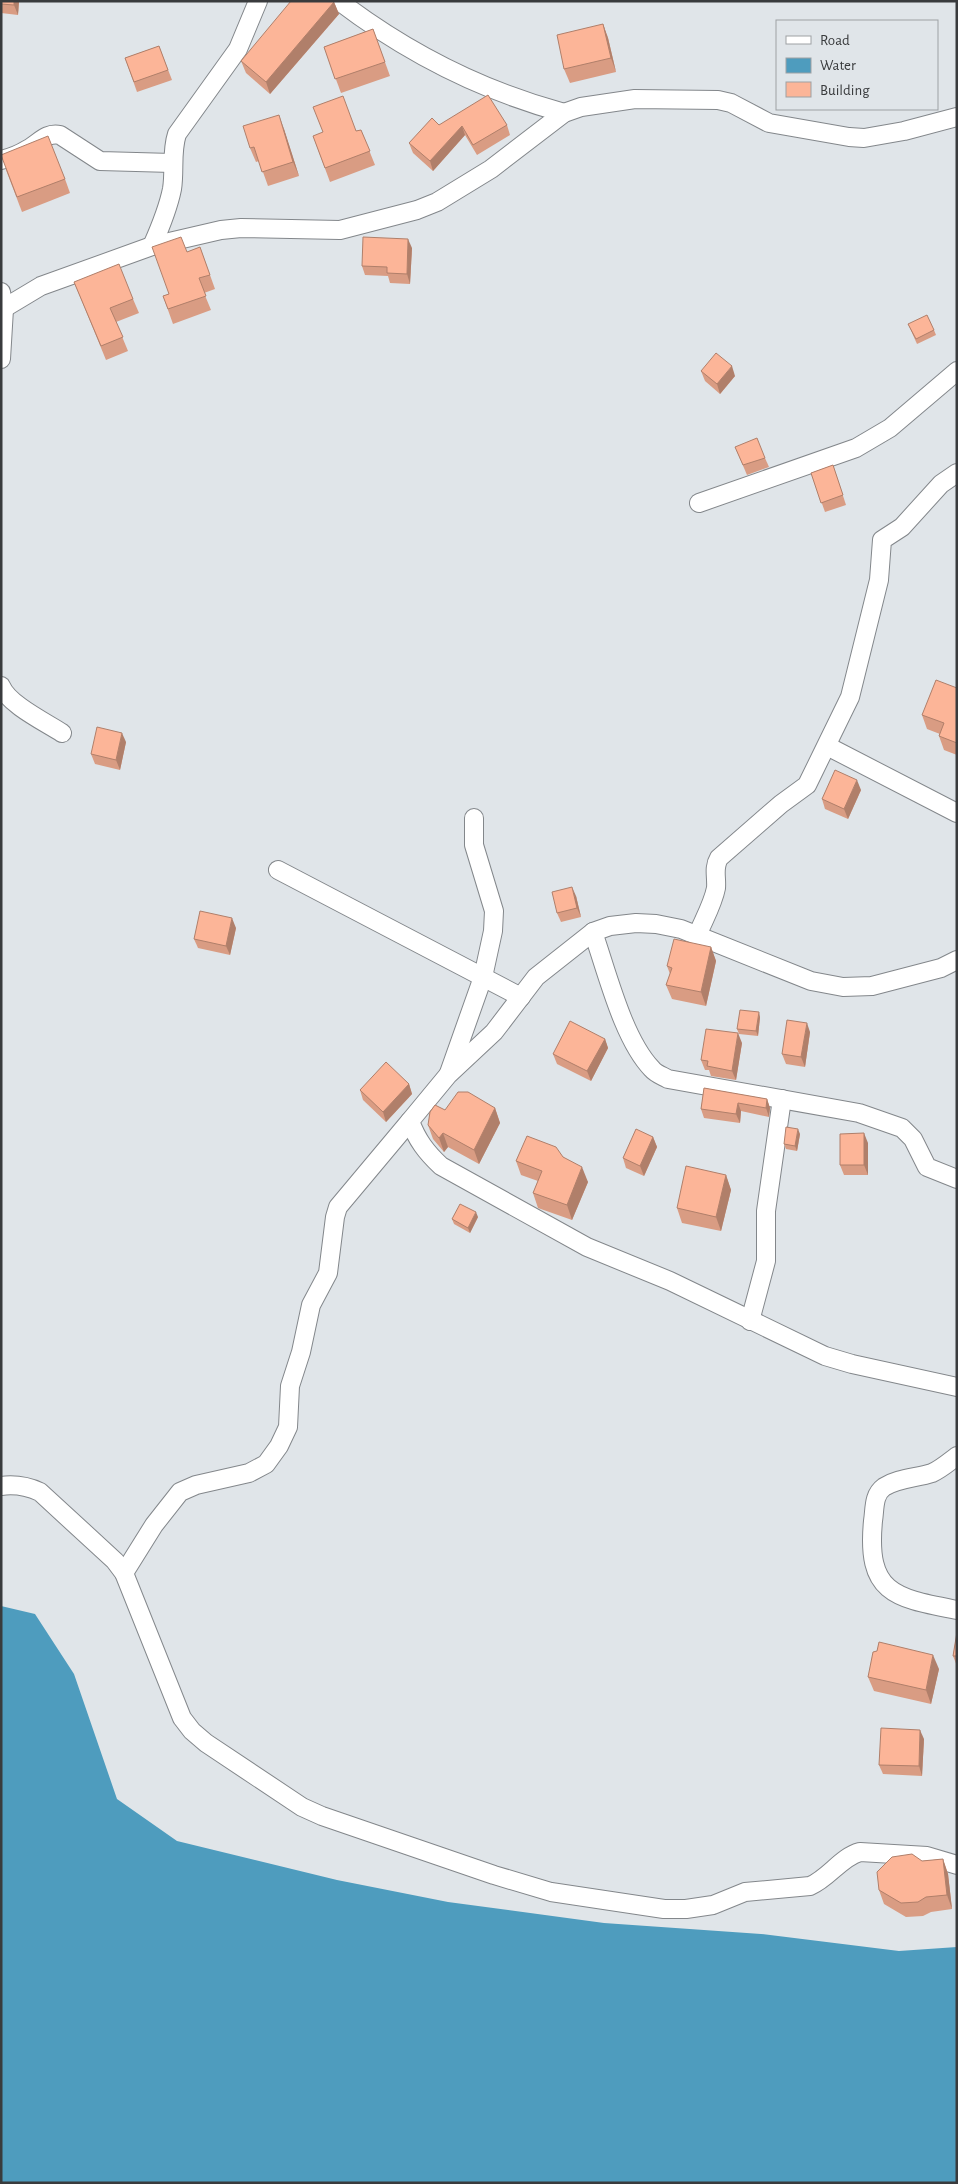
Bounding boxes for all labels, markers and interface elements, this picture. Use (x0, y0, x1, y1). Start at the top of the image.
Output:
legend (776, 20, 938, 110)
text: Road (820, 33, 850, 48)
text: Water (820, 58, 856, 73)
text: Building (820, 83, 870, 98)

